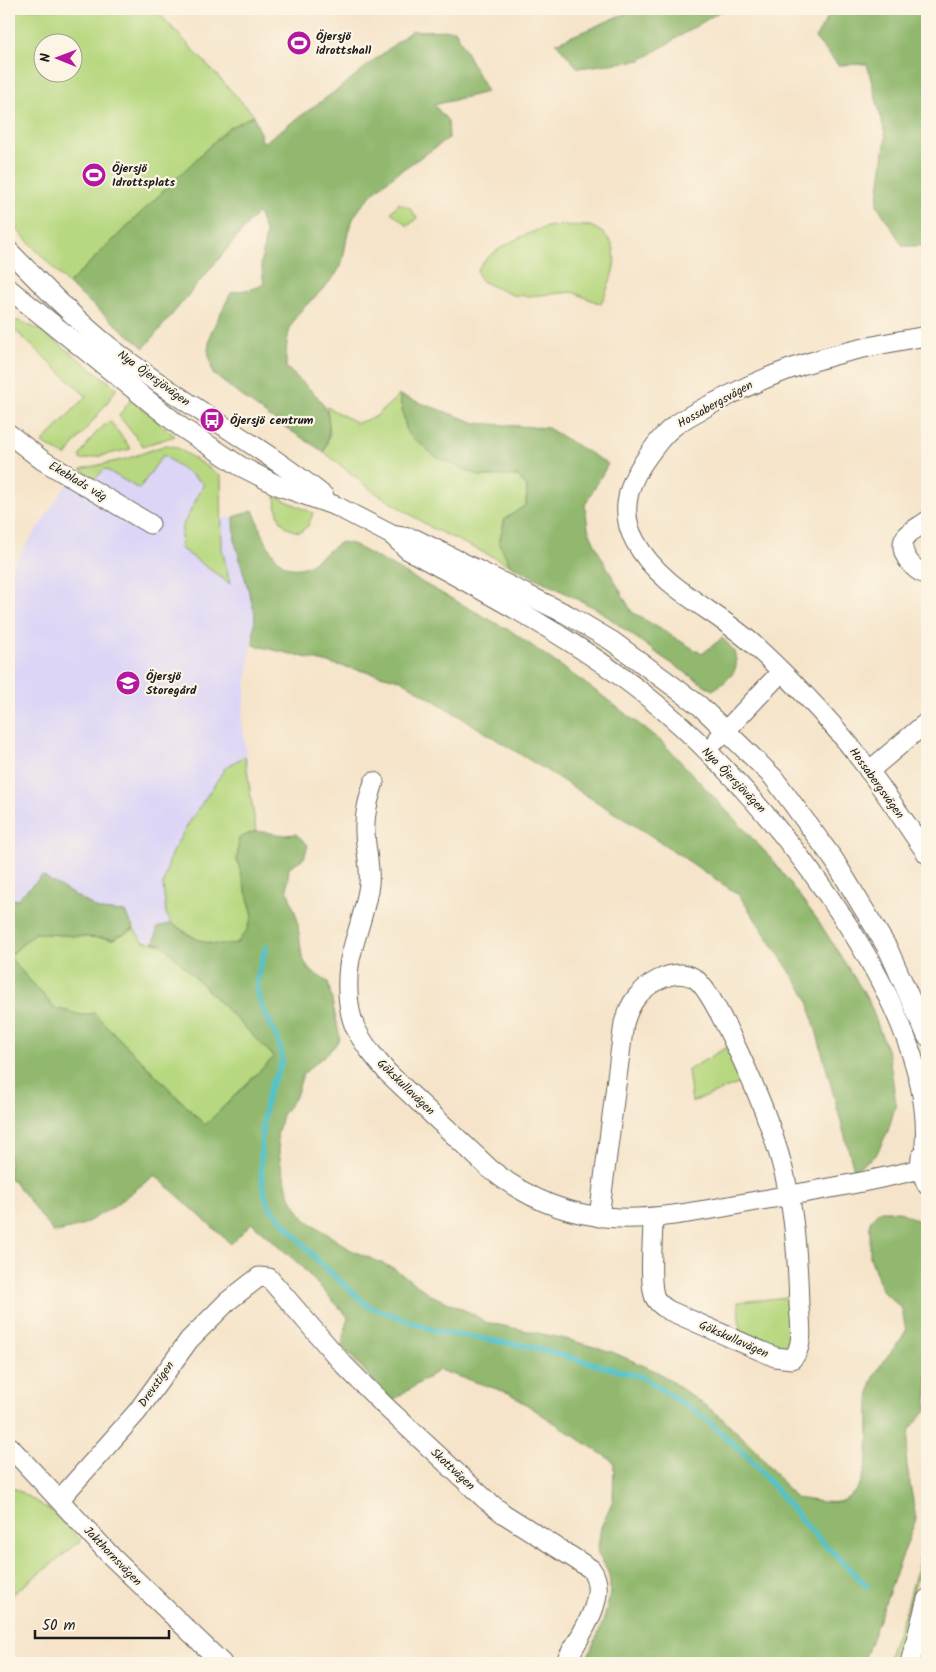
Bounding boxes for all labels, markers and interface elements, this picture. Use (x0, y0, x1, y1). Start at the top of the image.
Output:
place label: Öjersjö idrottshall (316, 27, 372, 60)
sports icon: Öjersjö idrottshall (286, 30, 312, 56)
north arrow (32, 32, 82, 82)
text: N (35, 53, 57, 62)
place label: Öjersjö Idrottsplats (112, 159, 176, 192)
sports icon: Öjersjö Idrottsplats (81, 162, 107, 188)
street label: Nya Öjersjövägen (113, 346, 194, 411)
street label: Hossabergsvägen (674, 376, 757, 433)
bus stop icon: Öjersjö centrum (199, 407, 225, 433)
place label: Öjersjö centrum (230, 411, 313, 430)
street label: Ekeblads väg (45, 456, 111, 507)
place label: Öjersjö Storegård (146, 667, 197, 700)
school or university icon: Öjersjö Storegård (115, 670, 141, 696)
street label: Nya Öjersjövägen (697, 743, 770, 818)
street label: Hossabergsvägen (844, 744, 909, 823)
street label: Gökskullavägen (372, 1055, 439, 1120)
street label: Gökskullavägen (696, 1316, 772, 1363)
street label: Drevstigen (134, 1357, 179, 1411)
street label: Skottvägen (426, 1444, 479, 1495)
street label: Jakthornsvägen (79, 1522, 146, 1591)
scale bar (35, 1607, 169, 1639)
text: 50 m (42, 1614, 76, 1638)

